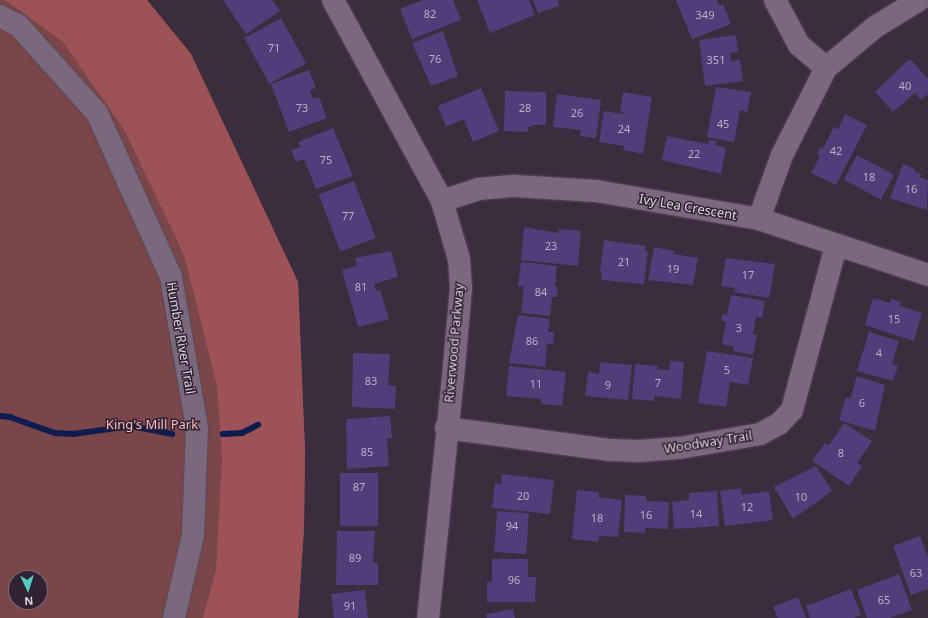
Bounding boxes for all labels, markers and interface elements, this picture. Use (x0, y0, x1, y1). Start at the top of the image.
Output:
house number: 82 (424, 7, 436, 21)
house number: 349 (696, 8, 714, 22)
house number: 71 (268, 41, 280, 55)
house number: 76 (429, 52, 441, 66)
house number: 351 (707, 53, 725, 67)
house number: 40 (899, 79, 911, 93)
house number: 73 (296, 101, 308, 115)
house number: 28 (519, 101, 531, 115)
house number: 26 (571, 106, 583, 120)
house number: 45 (717, 117, 729, 131)
house number: 24 (618, 122, 630, 136)
house number: 42 (830, 144, 842, 158)
house number: 22 (688, 147, 700, 161)
house number: 75 (320, 153, 332, 167)
house number: 18 (863, 170, 875, 184)
house number: 16 (905, 182, 917, 196)
street label: Ivy Lea Crescent (638, 191, 738, 223)
house number: 77 (342, 209, 354, 223)
house number: 23 (545, 239, 557, 253)
house number: 21 (618, 255, 630, 269)
house number: 19 (667, 262, 679, 276)
house number: 17 (742, 268, 754, 282)
house number: 81 (355, 280, 367, 294)
street label: Humber River Trail (163, 281, 199, 395)
street label: Riverwood Parkway (441, 283, 467, 403)
house number: 84 (535, 285, 547, 299)
house number: 15 (888, 312, 900, 326)
house number: 3 (736, 321, 742, 335)
house number: 86 (526, 334, 538, 348)
house number: 4 (876, 346, 882, 360)
house number: 5 (724, 363, 730, 377)
house number: 83 (365, 374, 377, 388)
house number: 7 (655, 376, 661, 390)
house number: 11 (530, 377, 542, 391)
house number: 9 (605, 378, 611, 392)
house number: 6 (859, 396, 865, 410)
park label: King's Mill Park (106, 416, 198, 432)
street label: Woodway Trail (663, 427, 753, 457)
house number: 85 (361, 445, 373, 459)
house number: 8 (838, 446, 844, 460)
house number: 87 (353, 480, 365, 494)
house number: 20 (517, 489, 529, 503)
house number: 10 (795, 490, 807, 504)
house number: 12 (741, 500, 753, 514)
house number: 14 (690, 507, 702, 521)
house number: 16 (640, 508, 652, 522)
house number: 18 (591, 511, 603, 525)
house number: 94 (506, 519, 518, 533)
house number: 89 (349, 551, 361, 565)
house number: 63 (910, 566, 922, 580)
north arrow (8, 570, 48, 610)
house number: 96 (508, 573, 520, 587)
house number: 65 (878, 593, 890, 607)
text: N (24, 594, 34, 609)
house number: 91 (344, 599, 356, 613)

